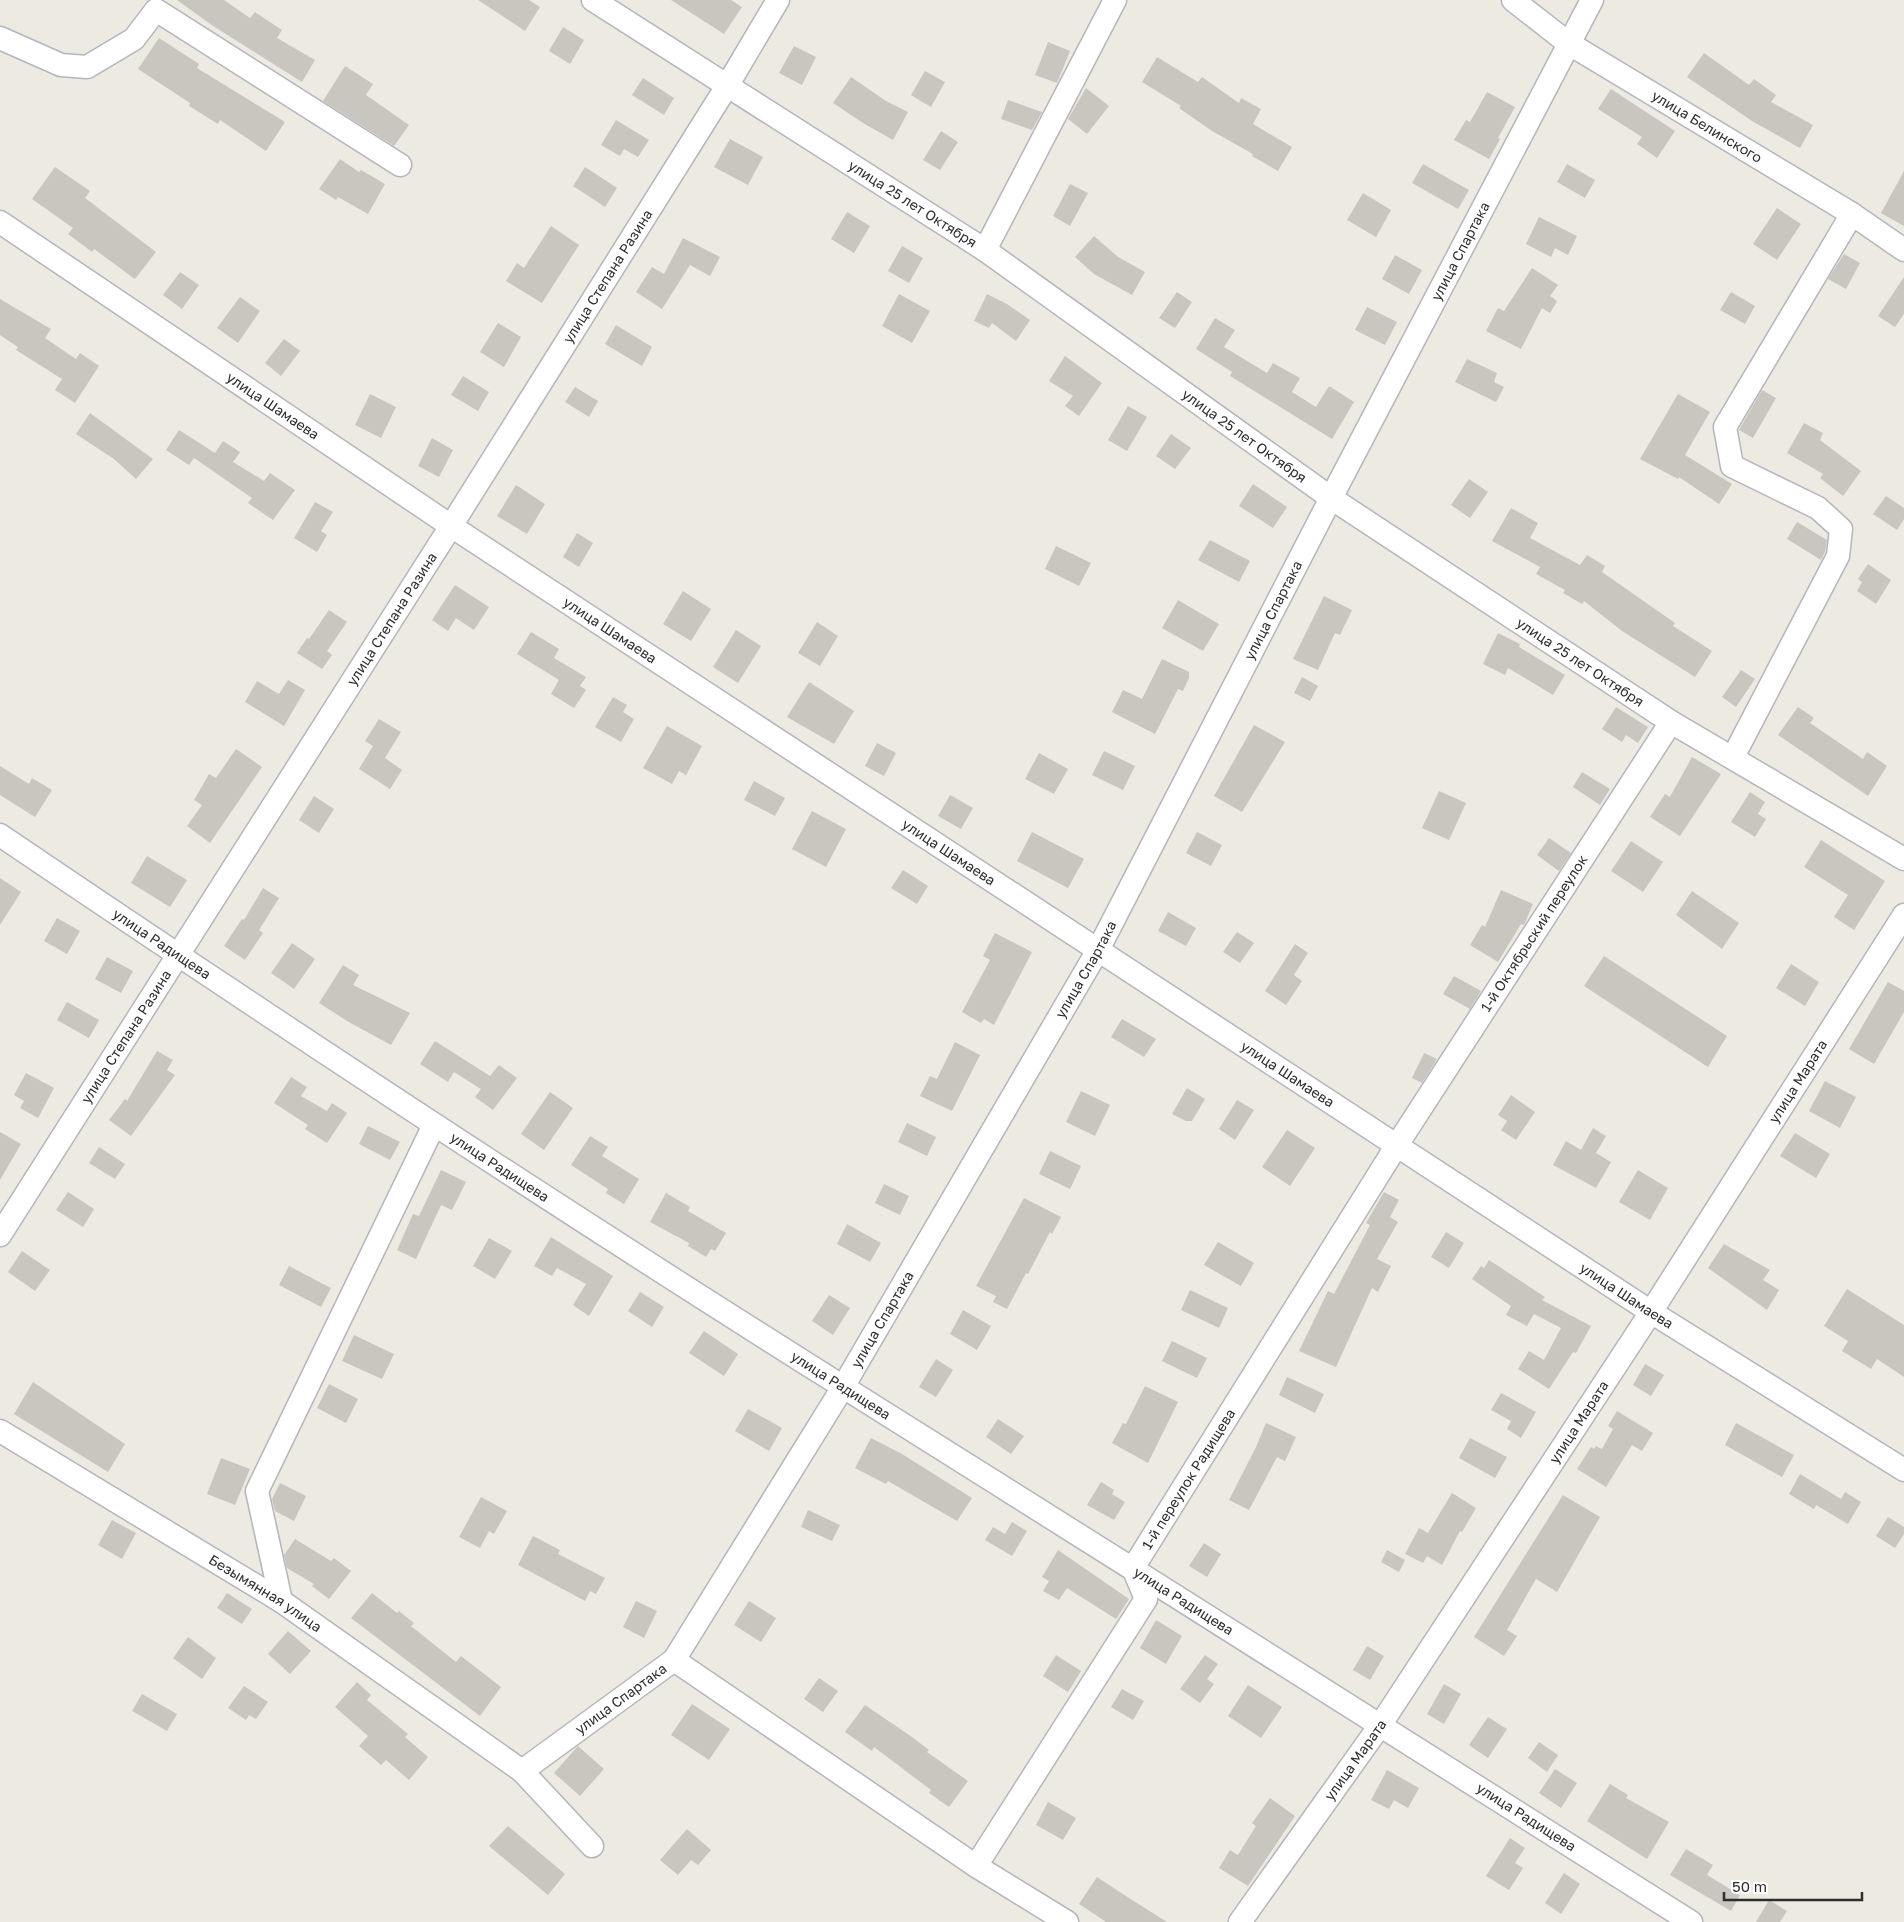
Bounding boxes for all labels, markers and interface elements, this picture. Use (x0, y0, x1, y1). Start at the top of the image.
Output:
street label: улица Белинского (1649, 87, 1765, 166)
street label: улица 25 лет Октября (845, 156, 980, 251)
street label: улица Спартака (1427, 199, 1493, 303)
street label: улица Степана Разина (559, 206, 655, 346)
street label: улица Шамаева (224, 368, 323, 443)
street label: улица 25 лет Октября (1179, 385, 1310, 486)
street label: улица Степана Разина (343, 549, 440, 689)
street label: улица Спартака (1240, 558, 1305, 663)
street label: улица Шамаева (560, 593, 660, 667)
street label: улица 25 лет Октября (1514, 614, 1647, 710)
street label: улица Шамаева (899, 815, 999, 888)
street label: 1-й Октябрьский переулок (1477, 851, 1591, 1015)
street label: улица Радищева (110, 905, 214, 982)
street label: улица Спартака (1051, 918, 1120, 1021)
street label: улица Степана Разина (77, 967, 174, 1106)
street label: улица Марата (1765, 1036, 1830, 1126)
street label: улица Шамаева (1238, 1037, 1338, 1110)
street label: улица Радищева (447, 1128, 553, 1205)
street label: улица Шамаева (1577, 1259, 1677, 1332)
street label: улица Спартака (847, 1268, 917, 1371)
street label: улица Радищева (788, 1347, 894, 1423)
street label: улица Марата (1545, 1377, 1612, 1466)
street label: 1-й переулок Радищева (1138, 1405, 1238, 1552)
street label: Безымянная улица (206, 1550, 325, 1635)
street label: улица Радищева (1131, 1563, 1237, 1638)
street label: улица Спартака (571, 1659, 670, 1737)
street label: улица Марата (1320, 1716, 1390, 1803)
street label: улица Радищева (1474, 1779, 1579, 1854)
scale bar (1724, 1870, 1862, 1902)
text: 50 m (1732, 1877, 1767, 1895)

